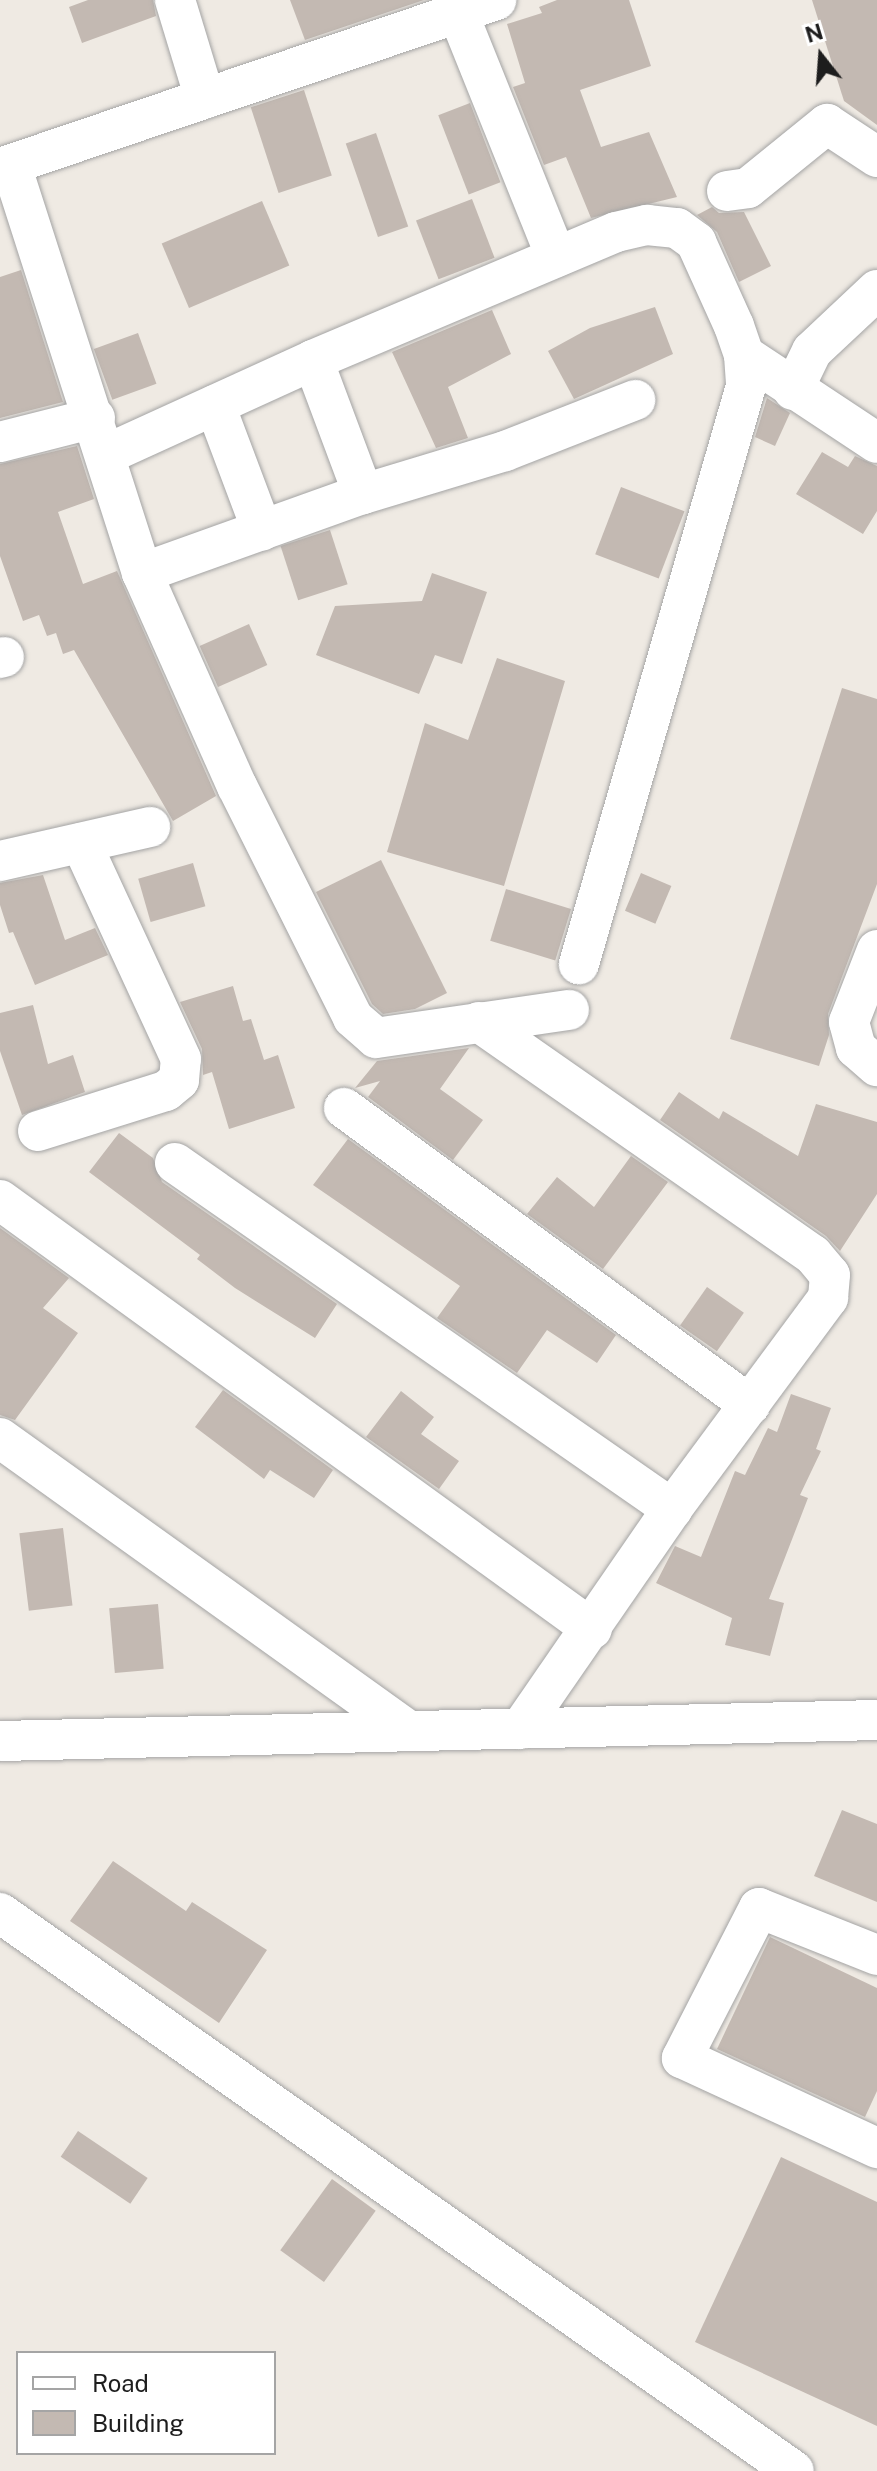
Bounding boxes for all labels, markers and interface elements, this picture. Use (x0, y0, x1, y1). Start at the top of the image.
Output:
north arrow (781, 16, 861, 96)
text: N (802, 18, 826, 48)
legend (16, 2351, 276, 2455)
text: Road (92, 2369, 149, 2397)
text: Building (92, 2409, 184, 2437)

